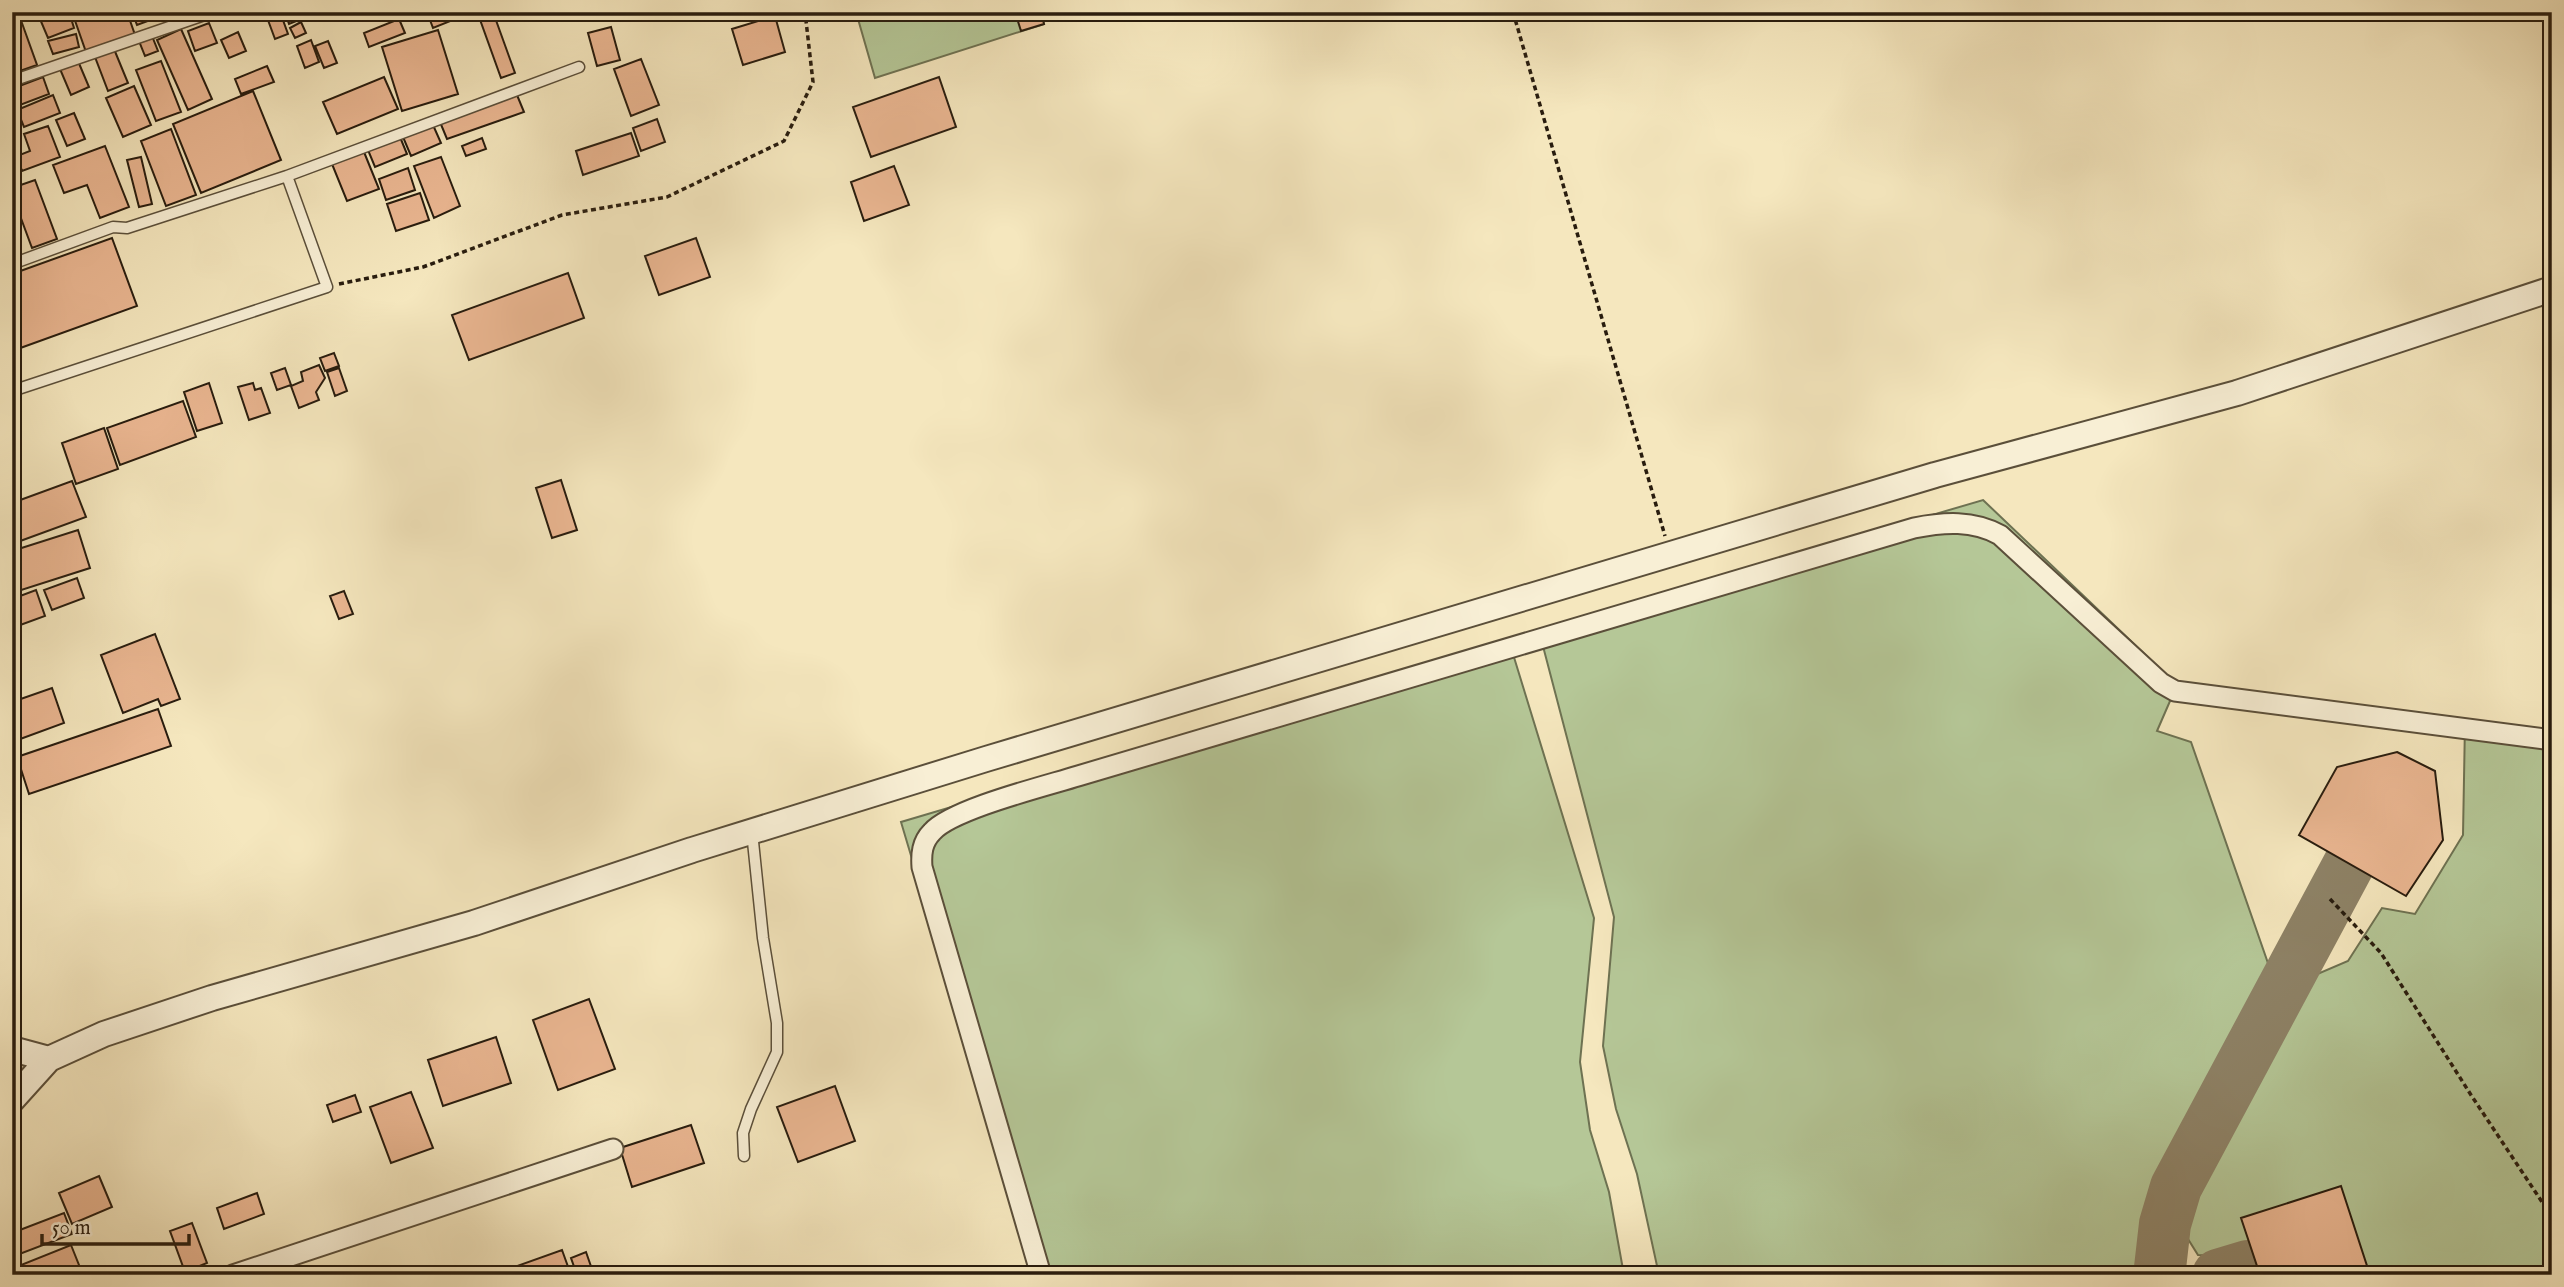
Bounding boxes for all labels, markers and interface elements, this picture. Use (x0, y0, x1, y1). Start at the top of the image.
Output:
scale bar (42, 1203, 189, 1247)
text: 50 m (52, 1215, 91, 1242)

